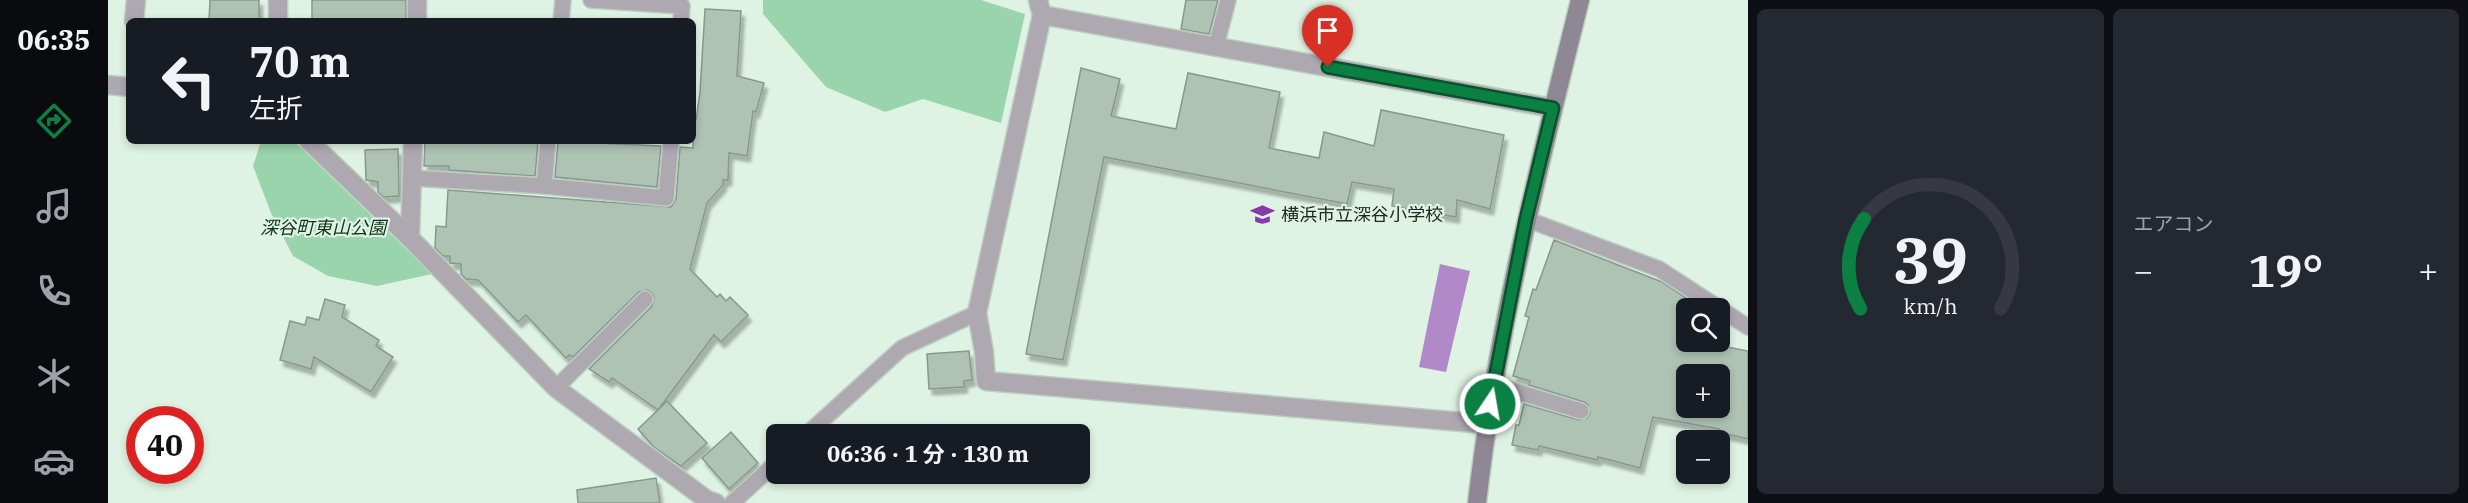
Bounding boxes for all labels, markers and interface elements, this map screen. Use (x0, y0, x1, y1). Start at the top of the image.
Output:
pin (1302, 5, 1353, 67)
icon: arrive (1311, 14, 1344, 47)
text: 06:35 (18, 22, 90, 57)
text: 70 m (249, 34, 350, 89)
icon: left (150, 42, 228, 120)
text: 左折 (249, 90, 303, 125)
icon: directions (33, 100, 75, 142)
icon: music (33, 185, 75, 227)
school or university icon: 横浜市立深谷小学校 (1250, 201, 1276, 227)
place label: 横浜市立深谷小学校 (1281, 203, 1443, 226)
text: エアコン (2134, 210, 2214, 237)
park label: 深谷町東山公園 (260, 216, 389, 239)
text: 39 (1893, 219, 1968, 300)
text: 19° (2248, 241, 2323, 299)
text: − (2134, 249, 2153, 292)
text: + (2418, 249, 2438, 292)
icon: phone (33, 270, 75, 312)
text: km/h (1903, 292, 1957, 320)
map controls (1676, 298, 1730, 484)
button: search (1676, 298, 1730, 352)
icon: climate (33, 355, 75, 397)
button: + (1676, 364, 1730, 418)
position arrow (1458, 372, 1522, 436)
speed limit sign: 40 (126, 406, 204, 484)
button: − (1676, 430, 1730, 484)
text: 06:36 · 1 分 · 130 m (827, 439, 1029, 468)
icon: car (33, 440, 75, 482)

